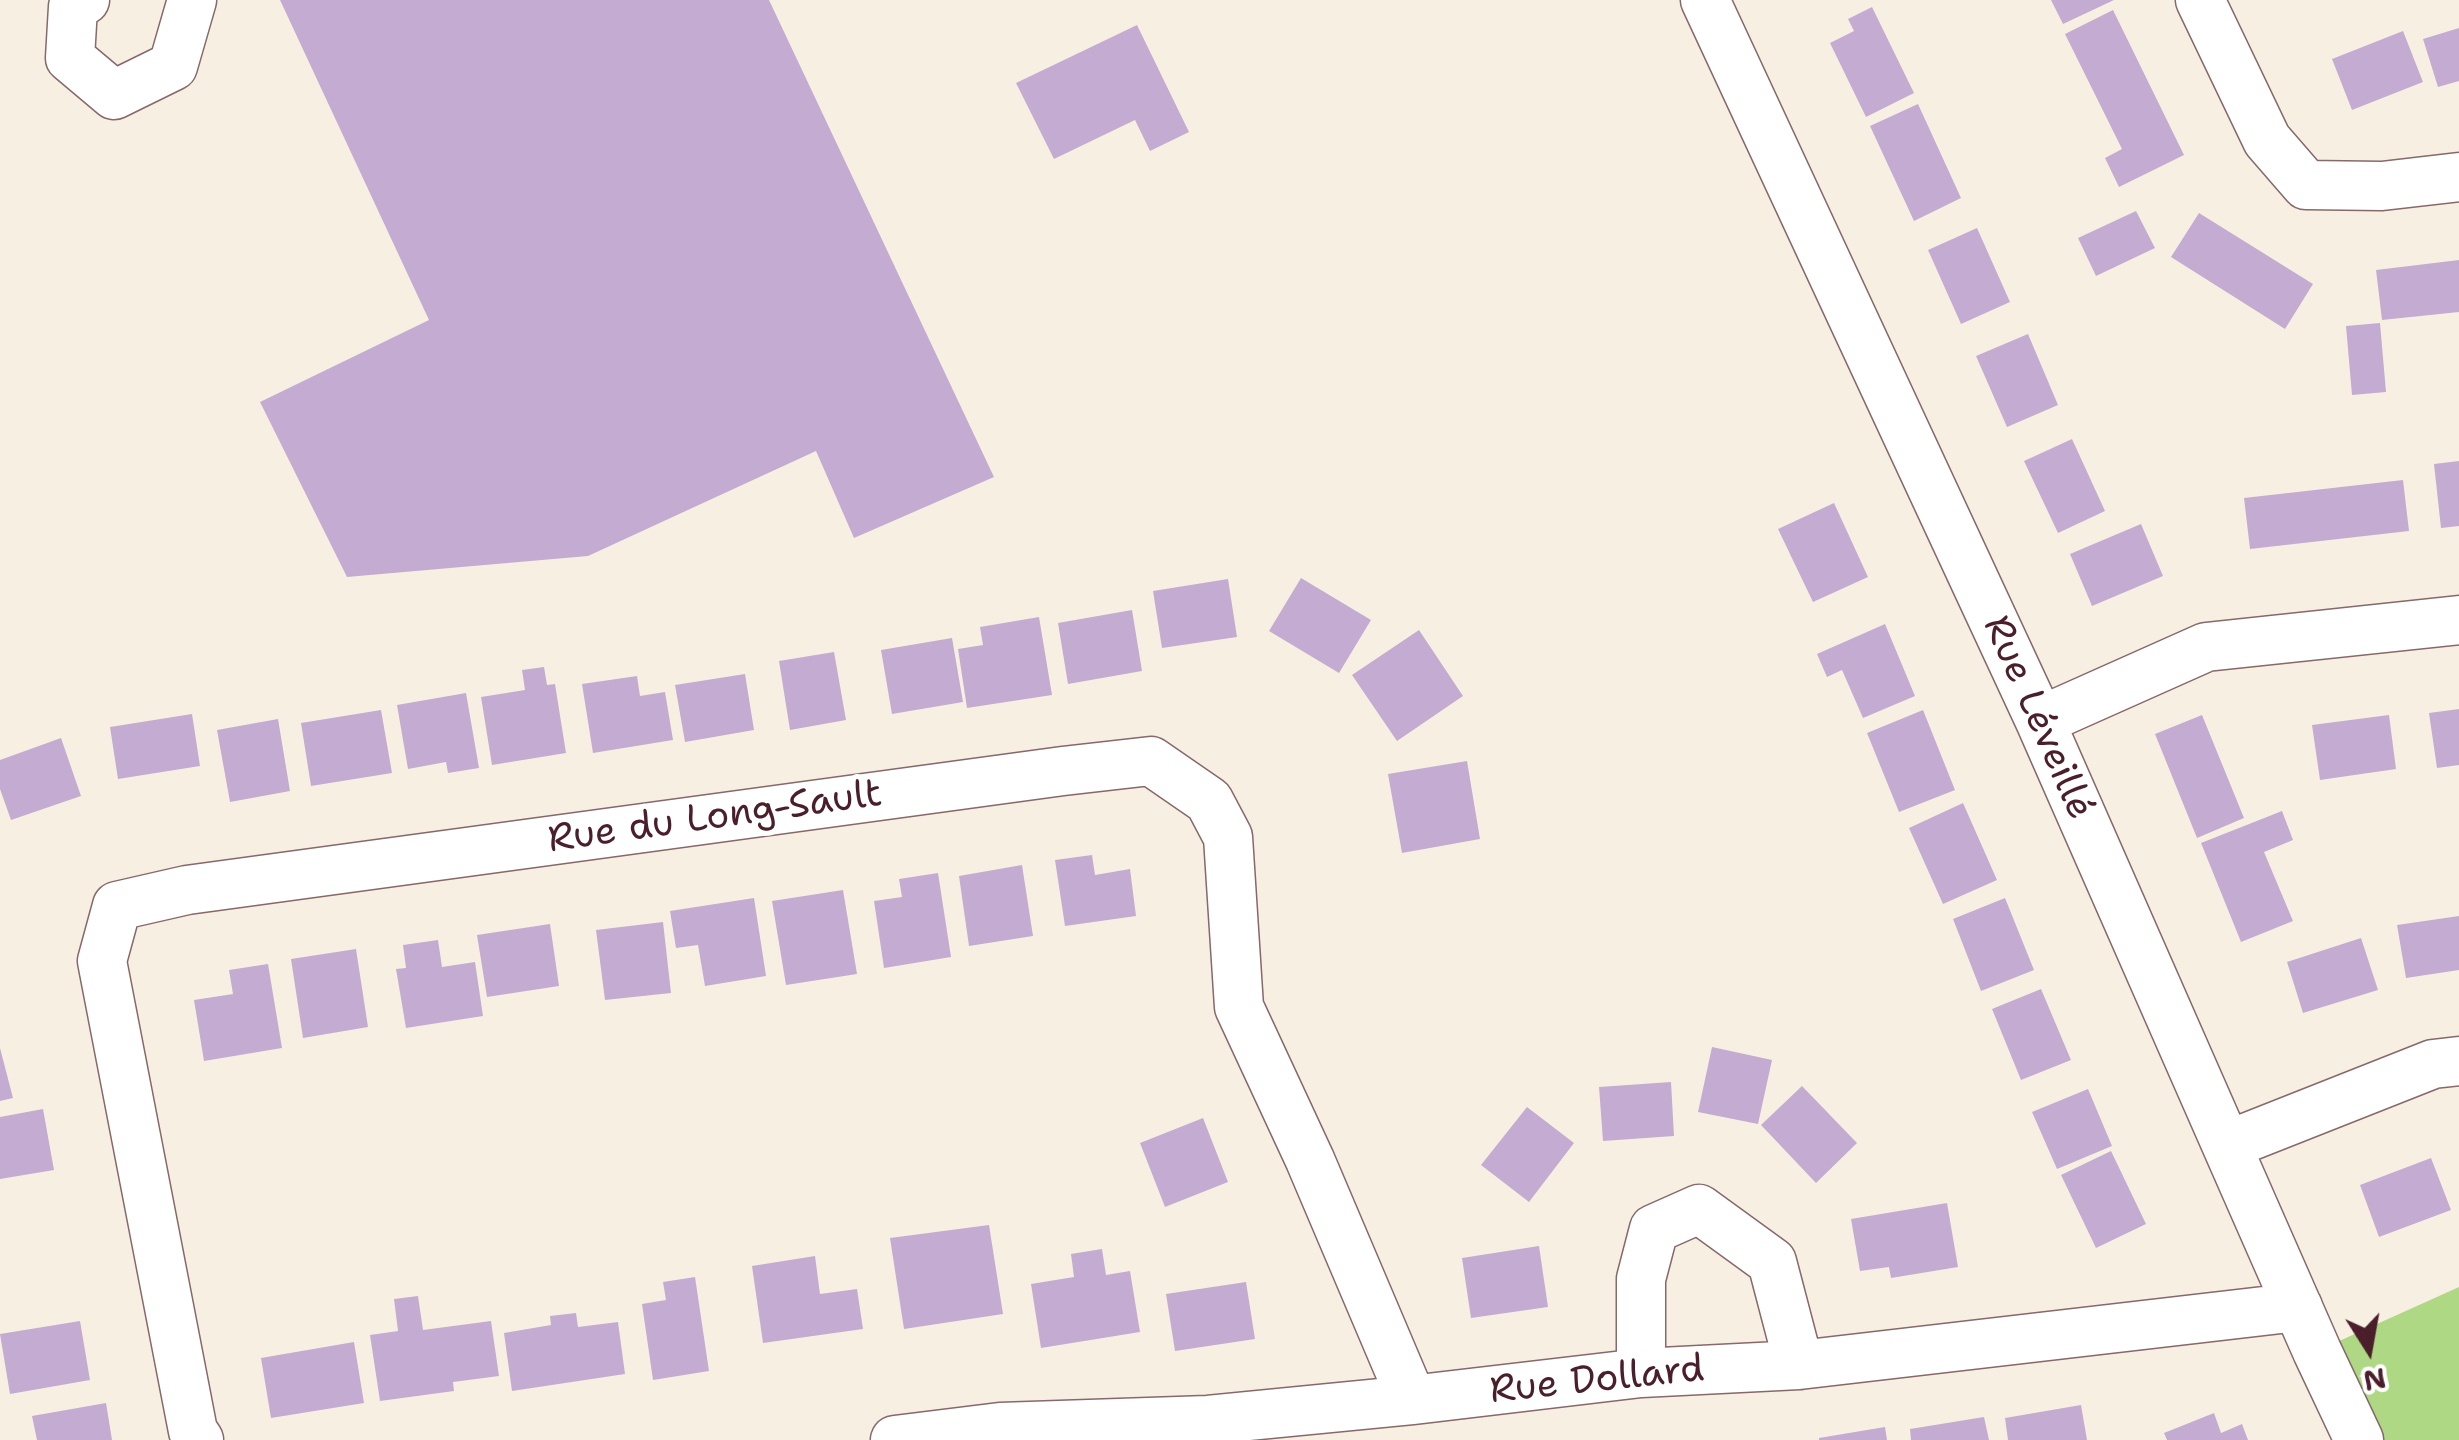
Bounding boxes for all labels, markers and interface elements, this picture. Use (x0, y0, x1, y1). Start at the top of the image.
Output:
street label: Rue Léveillé (1972, 609, 2102, 827)
street label: Rue du Long-Sault (545, 772, 885, 864)
north arrow (2319, 1300, 2419, 1400)
street label: Rue Dollard (1488, 1347, 1706, 1415)
text: N (2360, 1359, 2389, 1400)

